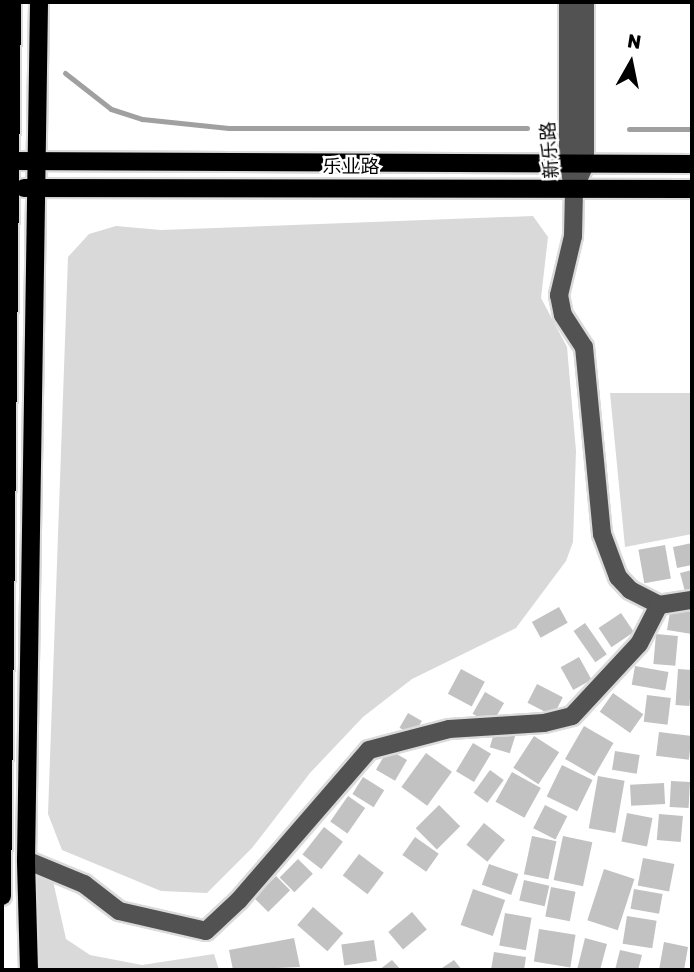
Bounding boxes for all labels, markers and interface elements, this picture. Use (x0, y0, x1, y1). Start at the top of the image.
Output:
north arrow (596, 28, 666, 98)
text: N (626, 29, 643, 54)
street label: 新乐路 (537, 121, 563, 179)
street label: 乐业路 (323, 156, 379, 178)

